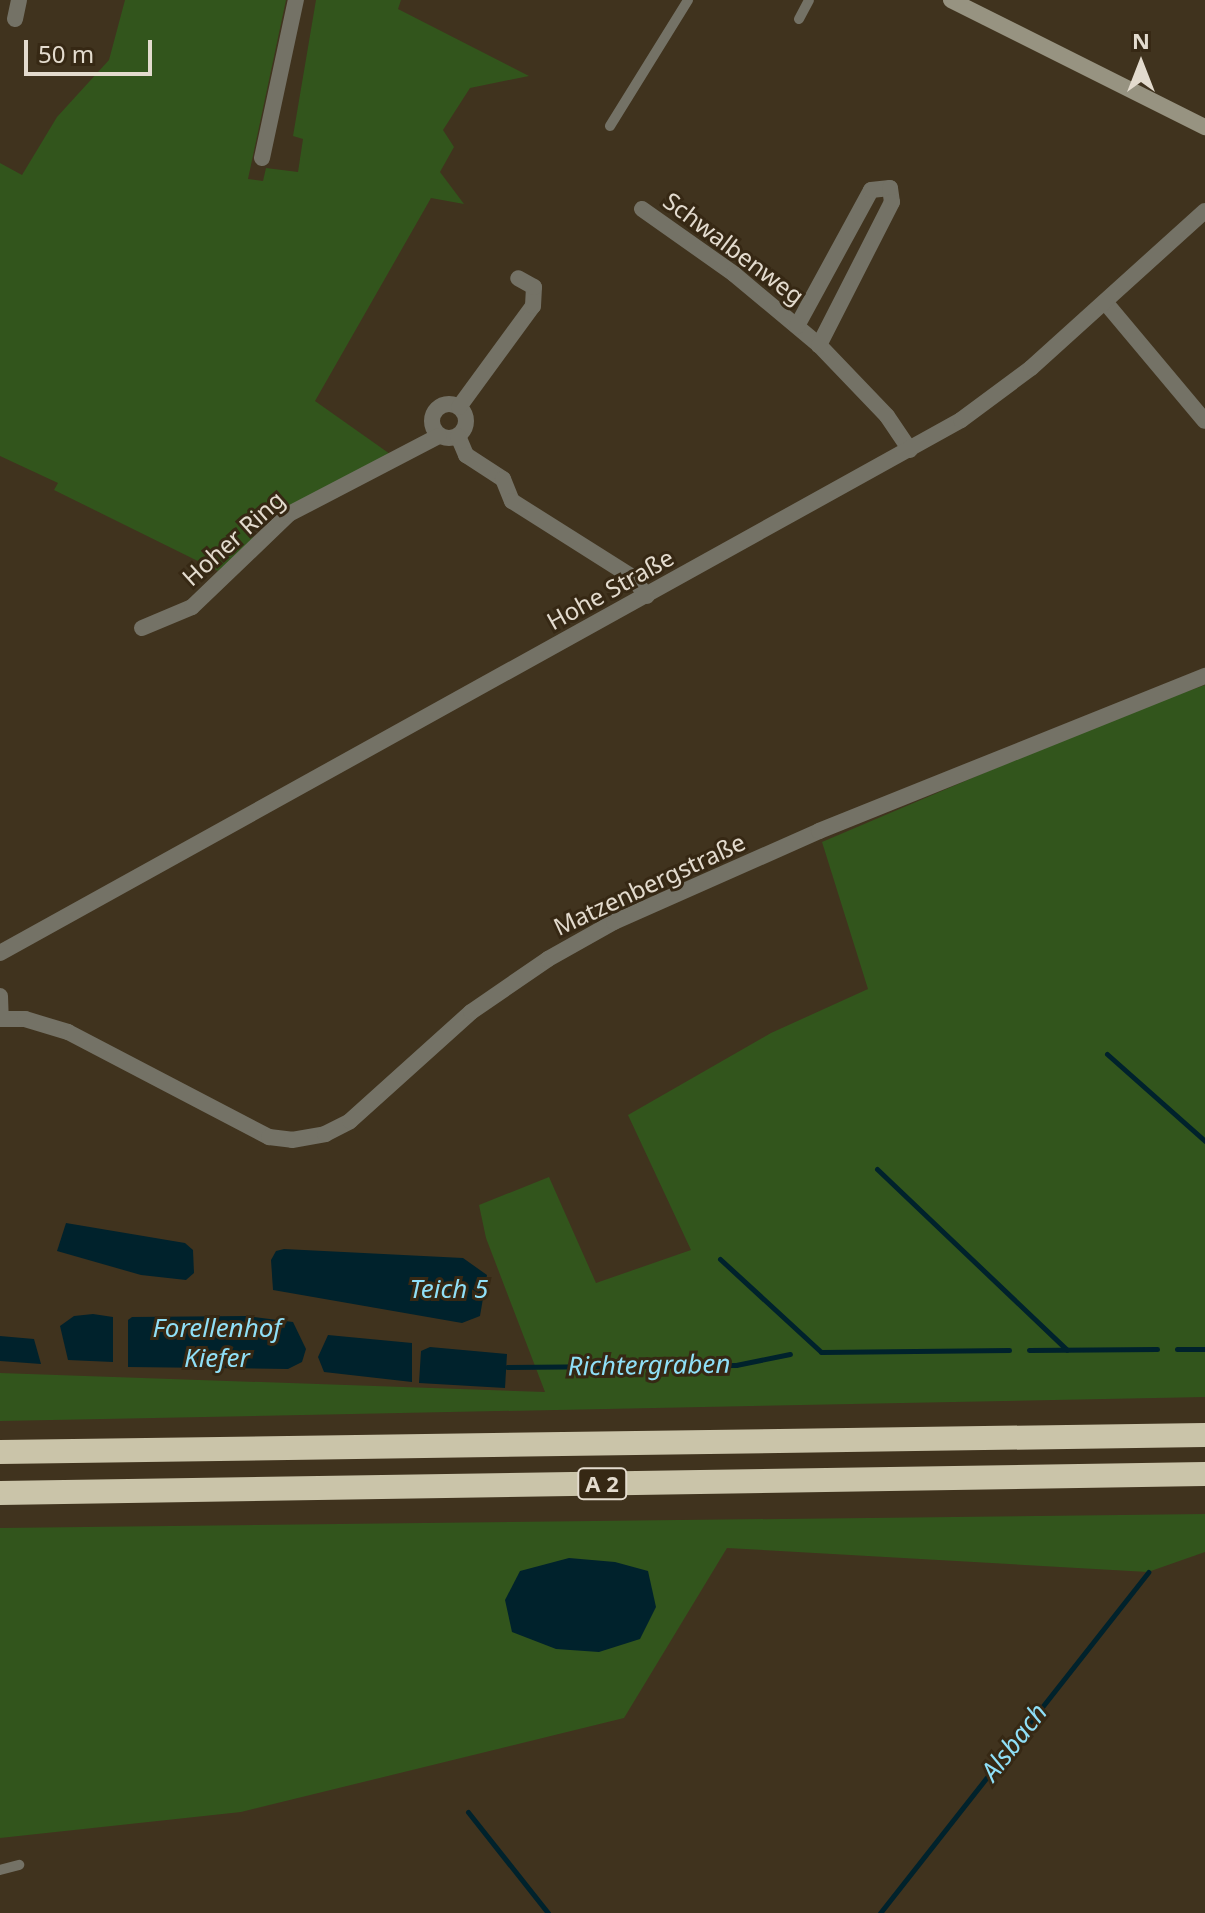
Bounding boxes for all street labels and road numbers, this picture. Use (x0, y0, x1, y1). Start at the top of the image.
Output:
street label: Schwalbenweg (658, 186, 810, 310)
street label: Hoher Ring (176, 485, 290, 591)
street label: Hohe Straße (542, 542, 678, 636)
street label: Matzenbergstraße (549, 827, 749, 941)
road number: A 2 (576, 1466, 628, 1502)

